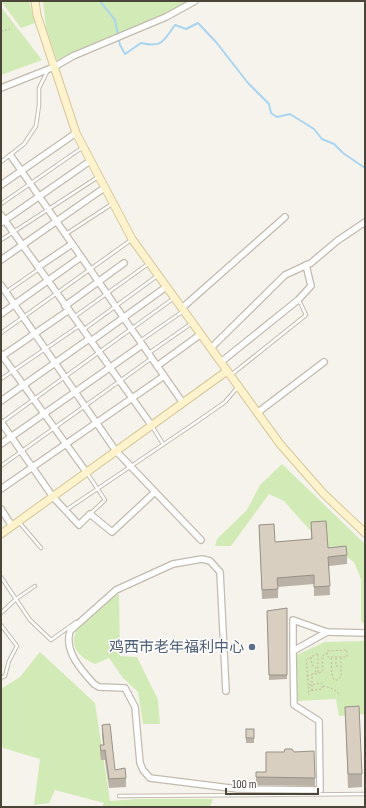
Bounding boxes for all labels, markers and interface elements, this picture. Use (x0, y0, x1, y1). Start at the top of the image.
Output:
place label: 鸡西市老年福利中心 (109, 638, 244, 657)
marker: 鸡西市老年福利中心 (247, 642, 257, 652)
scale bar (226, 770, 318, 796)
text: 100 m (232, 777, 257, 792)

